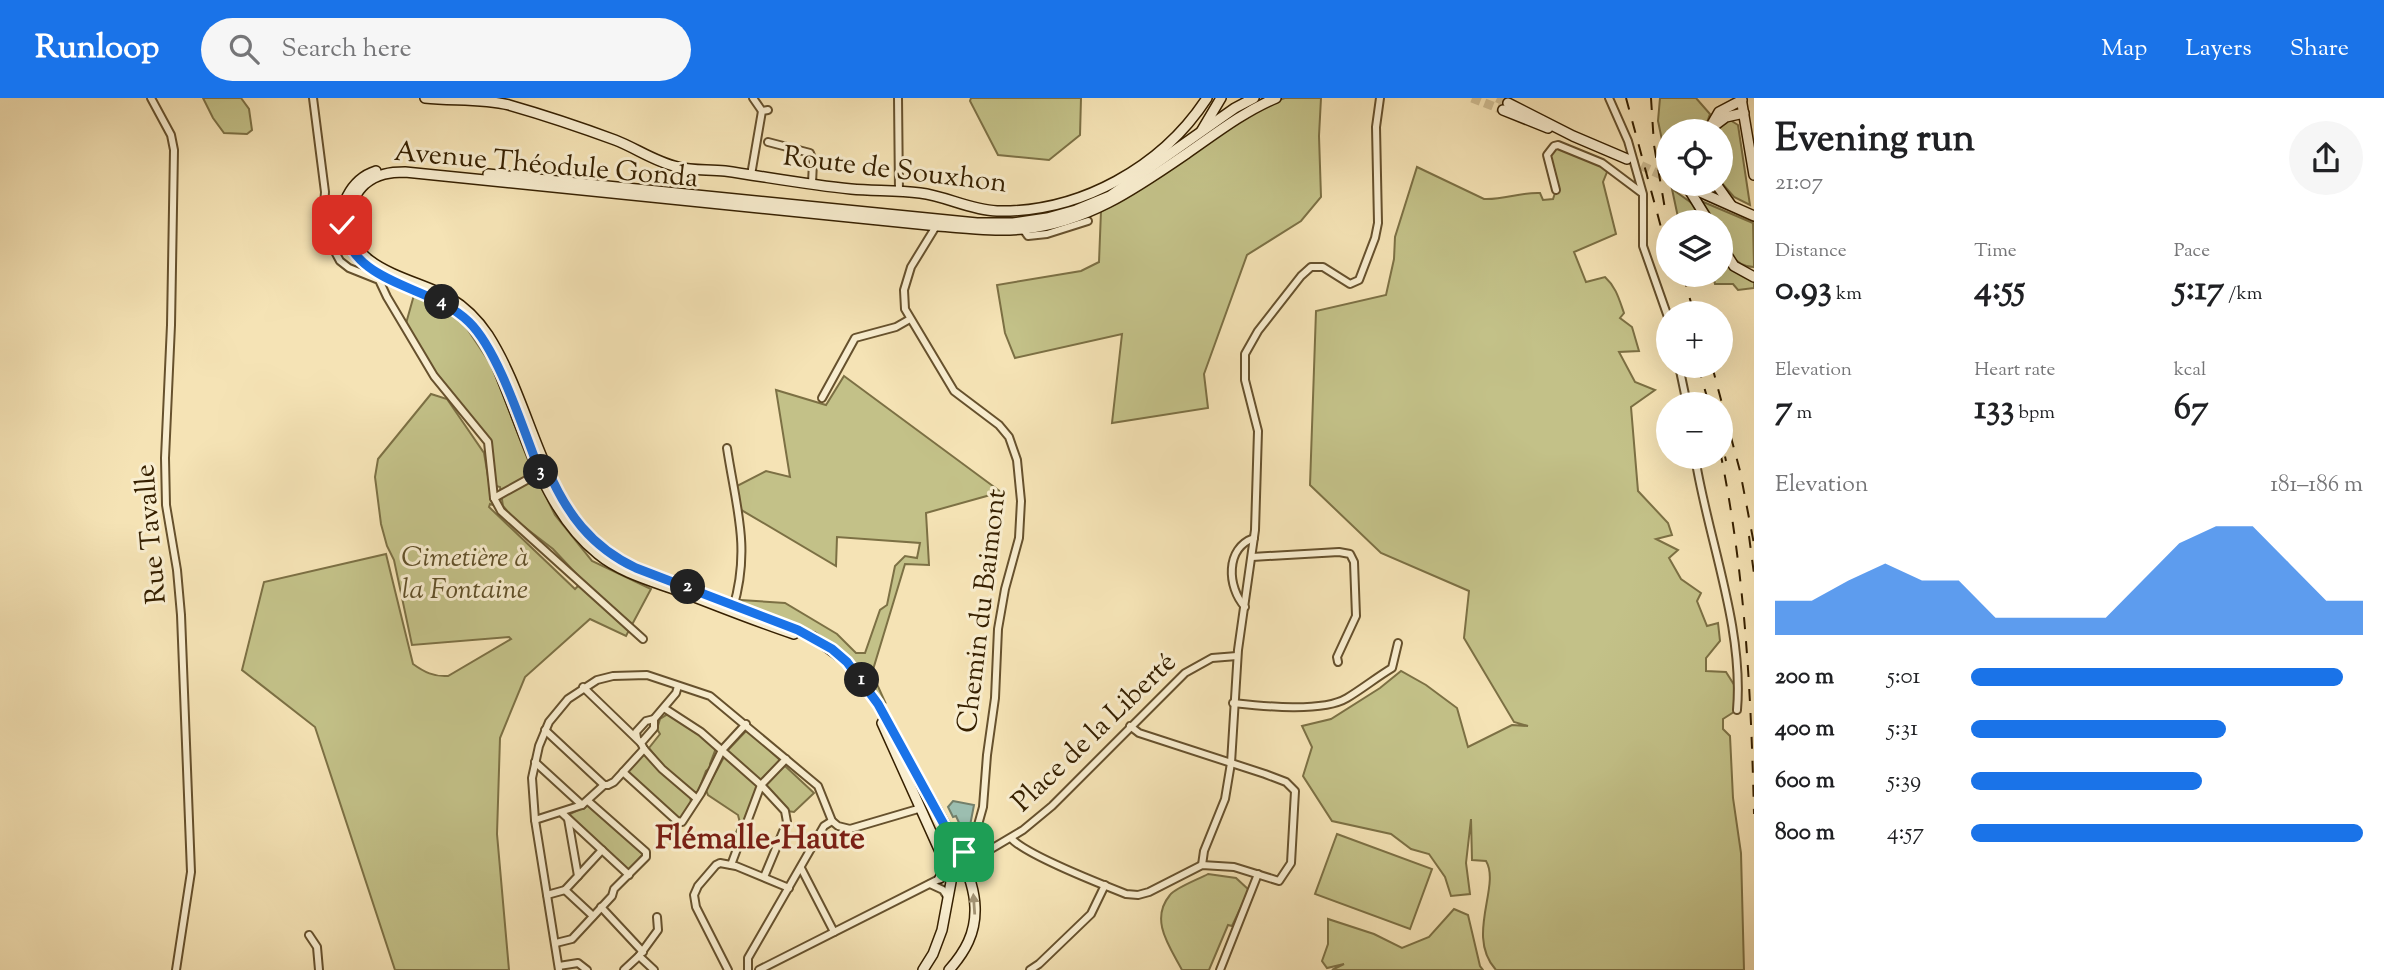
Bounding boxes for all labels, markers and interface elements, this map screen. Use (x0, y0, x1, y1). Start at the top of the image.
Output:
search box (201, 18, 691, 81)
text: Runloop (35, 25, 159, 73)
icon: search (225, 30, 263, 68)
text: Search here (281, 31, 412, 68)
text: Map (2101, 32, 2147, 66)
text: Layers (2185, 32, 2252, 66)
text: Share (2290, 32, 2349, 66)
text: Evening run (1775, 114, 1975, 168)
map controls (1656, 119, 1733, 469)
button: locate (1656, 119, 1733, 196)
button: share (2289, 121, 2363, 195)
street label: Avenue Théodule Gonda (392, 133, 700, 199)
street label: Route de Souxhon (781, 137, 1009, 205)
text: 21:07 (1775, 167, 1823, 200)
pin (312, 195, 372, 255)
icon: check (323, 206, 361, 244)
button: layers (1656, 210, 1733, 287)
text: Distance (1775, 238, 1847, 265)
text: Time (1974, 238, 2017, 265)
text: Pace (2174, 238, 2210, 265)
text: 0.93 (1775, 265, 1832, 316)
text: 4:55 (1974, 265, 2025, 316)
text: 5:17 (2174, 265, 2224, 316)
text: km (1832, 281, 1862, 308)
text: /km (2224, 281, 2263, 308)
pin: 4 (424, 284, 460, 320)
text: 4 (437, 288, 446, 315)
button: + (1656, 301, 1733, 378)
text: Elevation (1775, 357, 1852, 384)
text: Heart rate (1974, 357, 2055, 384)
text: kcal (2174, 357, 2206, 384)
text: 7 (1775, 384, 1793, 435)
text: 133 (1974, 384, 2015, 435)
text: 67 (2174, 384, 2209, 435)
button: − (1656, 392, 1733, 469)
text: m (1793, 400, 1812, 427)
text: bpm (2015, 400, 2055, 427)
pin: 3 (524, 454, 558, 490)
text: 3 (537, 458, 544, 485)
street label: Rue Tavalle (126, 462, 178, 606)
text: Elevation (1775, 469, 1868, 502)
text: 181–186 m (2270, 469, 2363, 502)
street label: Chemin du Baimont (948, 486, 1018, 735)
park label: Cimetière à la Fontaine (401, 539, 529, 611)
pin: 2 (670, 570, 706, 604)
text: 2 (683, 573, 692, 600)
street label: Place de la Liberté (1004, 644, 1186, 822)
text: 200 m (1775, 661, 1834, 694)
text: 5:01 (1887, 661, 1920, 694)
pin: 1 (844, 662, 880, 698)
text: 1 (858, 666, 865, 693)
text: 400 m (1775, 713, 1835, 746)
text: 5:31 (1887, 713, 1918, 746)
text: 600 m (1775, 765, 1835, 798)
text: 5:39 (1887, 765, 1921, 798)
district label: Flémalle-Haute (655, 817, 865, 863)
text: 800 m (1775, 817, 1835, 850)
text: 4:57 (1887, 817, 1924, 850)
pin (934, 822, 994, 882)
icon: arrive (945, 833, 983, 871)
one-way arrow (969, 893, 980, 915)

